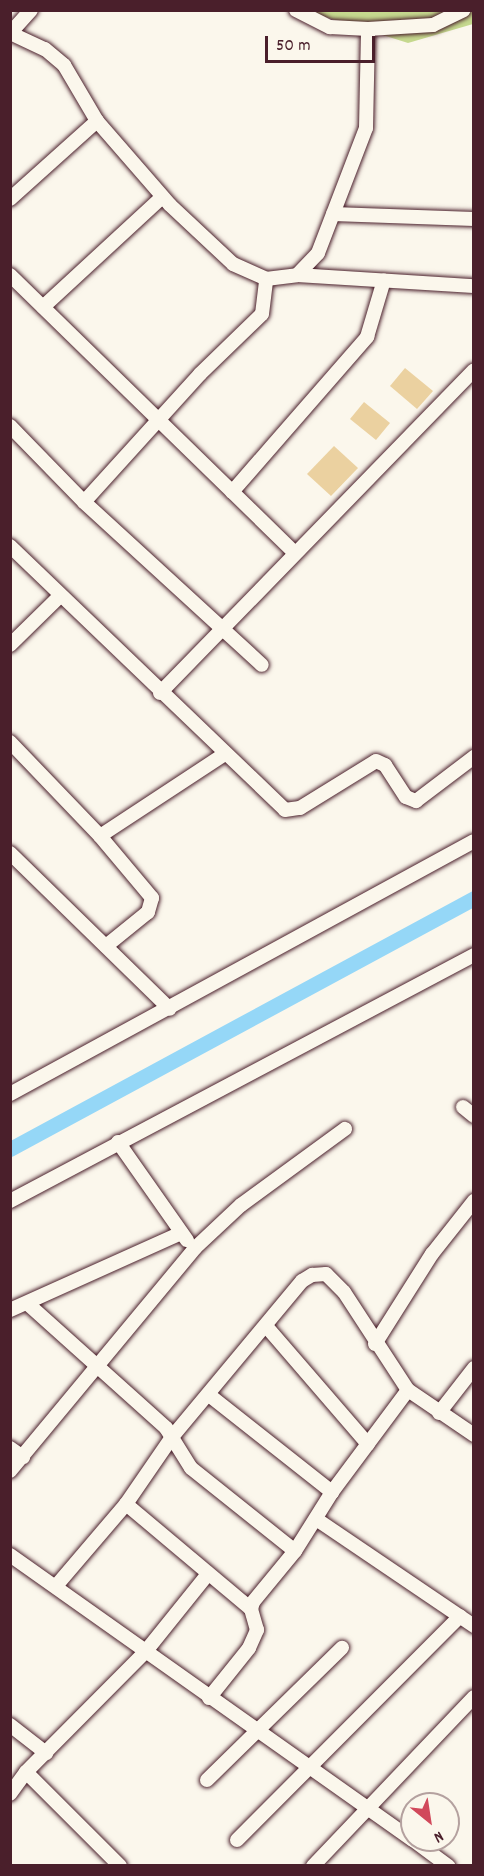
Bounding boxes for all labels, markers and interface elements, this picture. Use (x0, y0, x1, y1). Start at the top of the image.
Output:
scale bar (268, 24, 378, 62)
text: 50 m (276, 34, 311, 59)
north arrow (400, 1792, 460, 1852)
text: N (429, 1824, 447, 1848)

